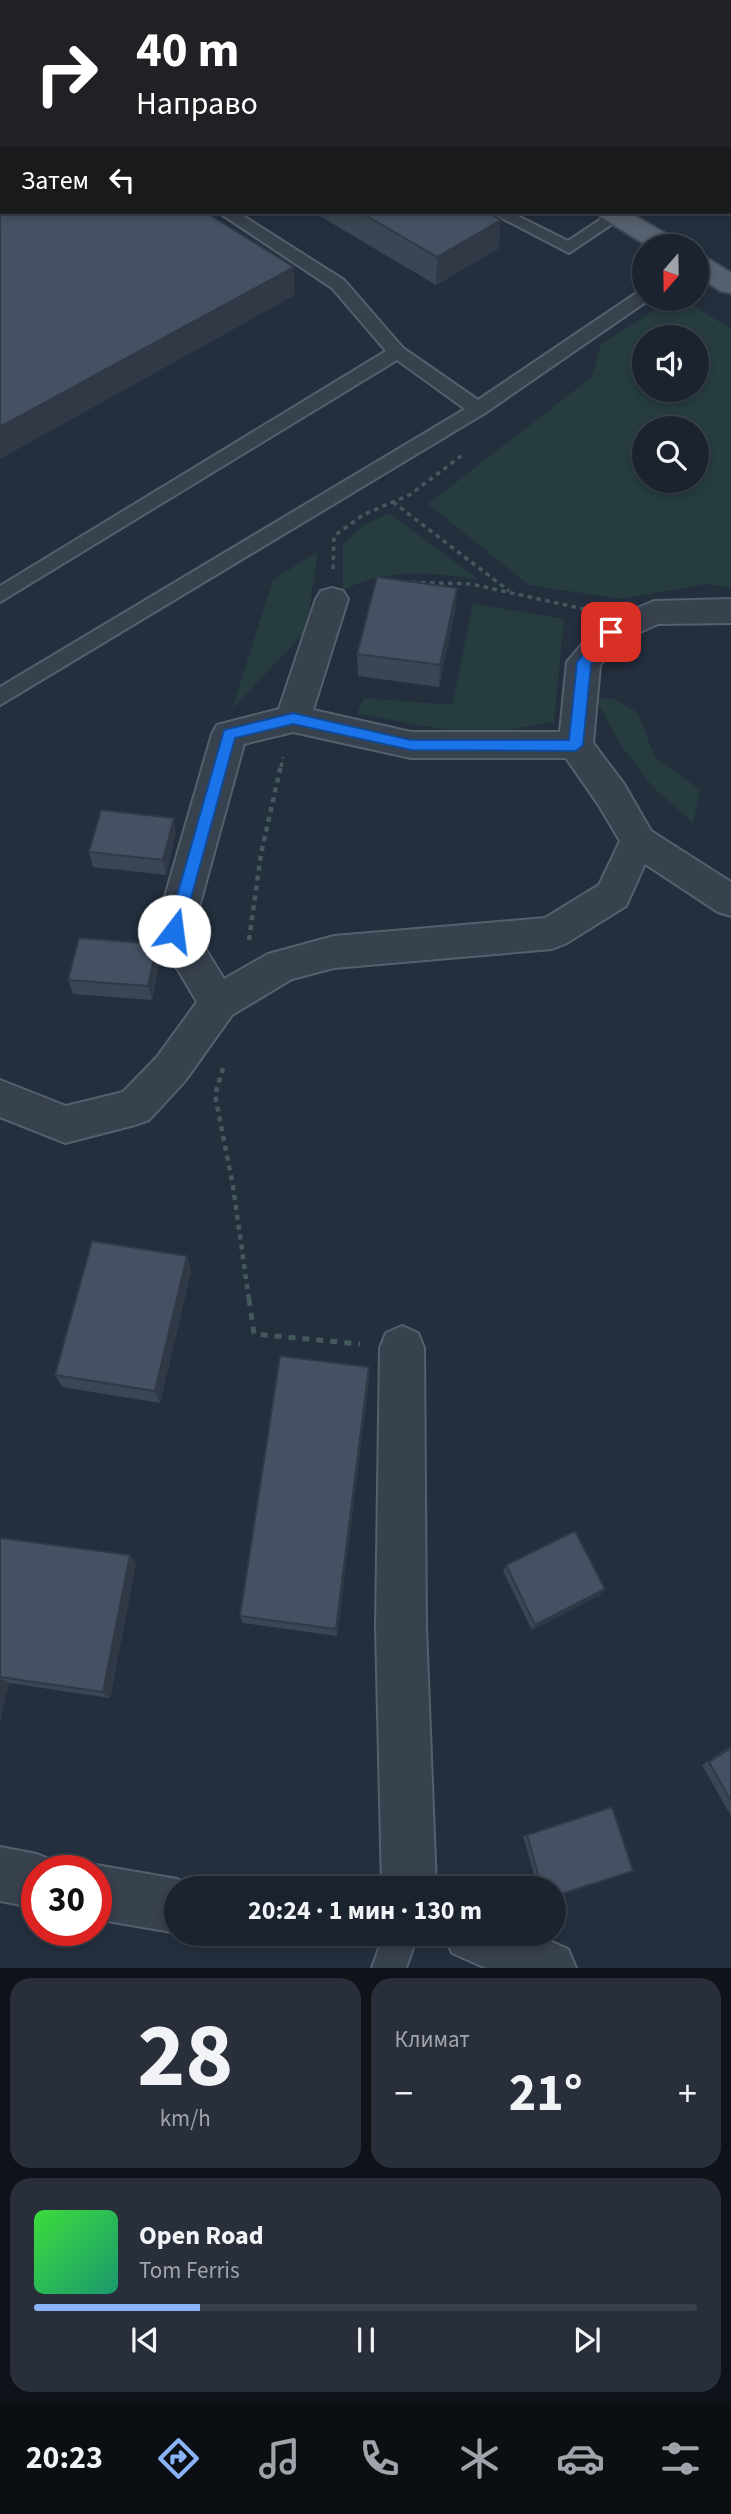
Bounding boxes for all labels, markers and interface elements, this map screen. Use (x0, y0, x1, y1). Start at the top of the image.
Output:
text: 40 m (136, 16, 240, 86)
icon: right (21, 28, 112, 119)
text: Направо (136, 81, 258, 127)
icon: left (103, 161, 141, 199)
text: Затем (21, 162, 89, 199)
north arrow (632, 234, 709, 312)
map controls (632, 234, 709, 493)
button: sound (632, 325, 709, 402)
button: search (632, 416, 709, 493)
pin (581, 602, 641, 662)
icon: arrive (592, 613, 630, 651)
position arrow (137, 894, 211, 968)
speed limit sign: 30 (21, 1855, 112, 1946)
text: 20:24 · 1 мин · 130 m (248, 1892, 482, 1929)
text: 28 (137, 1992, 233, 2121)
text: Климат (395, 2023, 470, 2056)
text: 21° (509, 2057, 583, 2131)
text: − (395, 2067, 413, 2121)
text: + (678, 2067, 697, 2121)
text: km/h (160, 2102, 211, 2135)
text: Open Road (139, 2217, 264, 2254)
text: Tom Ferris (139, 2254, 240, 2287)
icon: previous (126, 2321, 164, 2359)
icon: pause (347, 2321, 385, 2359)
icon: next (568, 2321, 606, 2359)
icon: directions (154, 2434, 203, 2483)
icon: music (255, 2434, 304, 2483)
icon: phone (355, 2434, 404, 2483)
icon: climate (455, 2434, 504, 2483)
icon: car (556, 2434, 605, 2483)
icon: filters (656, 2434, 705, 2483)
text: 20:23 (26, 2435, 103, 2481)

